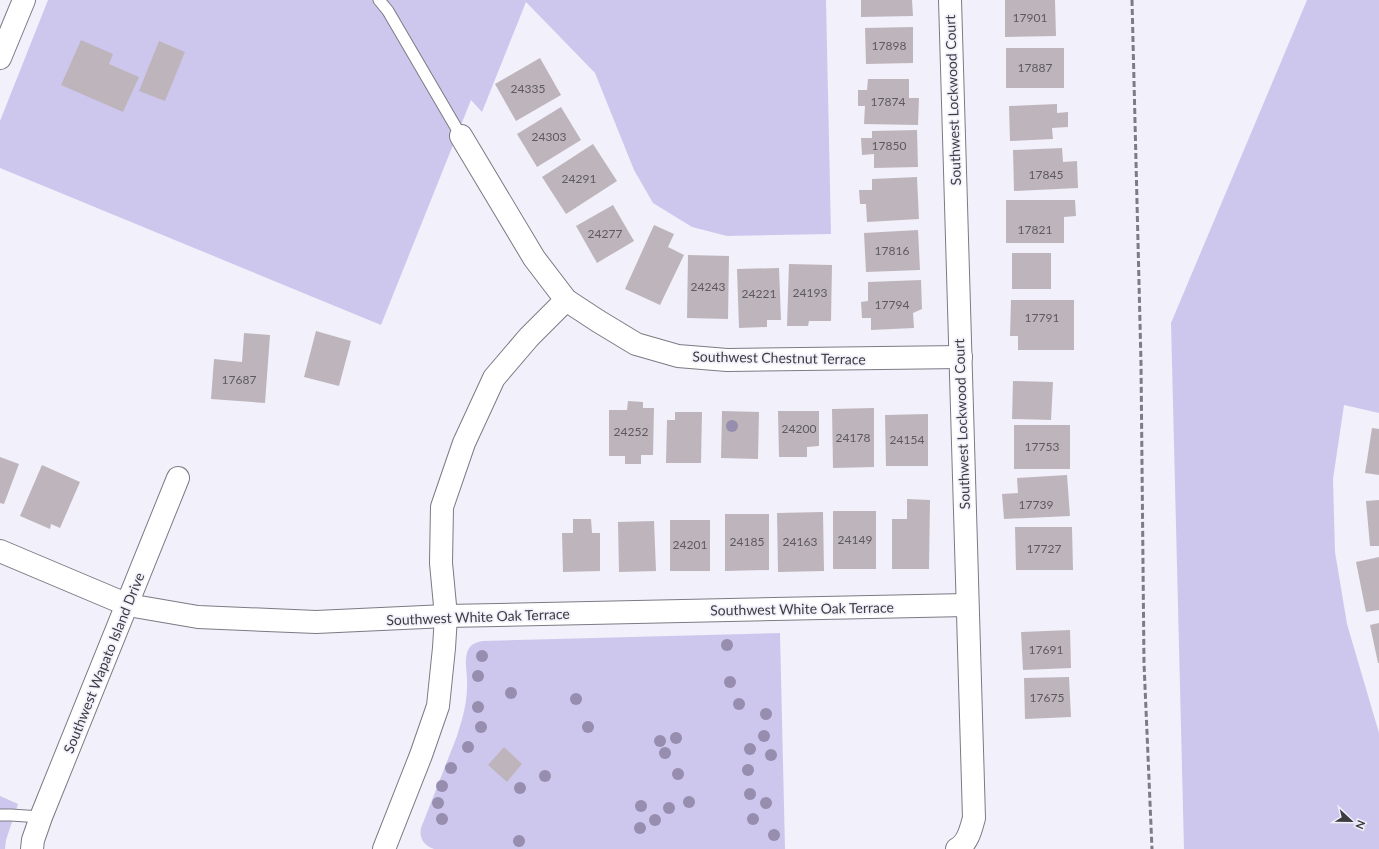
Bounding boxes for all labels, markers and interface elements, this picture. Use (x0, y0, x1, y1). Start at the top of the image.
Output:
house number: 17901 (1013, 10, 1047, 25)
street label: Southwest Lockwood Court (941, 14, 964, 186)
house number: 17898 (872, 38, 906, 53)
house number: 17887 (1018, 60, 1052, 75)
house number: 24335 (511, 81, 545, 96)
house number: 17874 (871, 94, 905, 109)
house number: 24303 (532, 129, 566, 144)
house number: 17850 (872, 138, 906, 153)
house number: 17845 (1029, 167, 1063, 182)
house number: 24291 (562, 171, 596, 186)
house number: 17821 (1018, 222, 1052, 237)
house number: 24277 (588, 226, 622, 241)
house number: 17816 (875, 243, 909, 258)
house number: 24243 (691, 279, 725, 294)
house number: 24193 (793, 285, 827, 300)
house number: 24221 (742, 286, 776, 301)
house number: 17794 (875, 297, 909, 312)
house number: 17791 (1025, 310, 1059, 325)
street label: Southwest Lockwood Court (950, 338, 973, 510)
street label: Southwest Chestnut Terrace (692, 347, 866, 368)
house number: 17687 (222, 372, 256, 387)
house number: 24200 (782, 421, 816, 436)
house number: 24252 (614, 424, 648, 439)
house number: 24178 (836, 430, 870, 445)
house number: 24154 (890, 432, 924, 447)
house number: 17753 (1025, 439, 1059, 454)
house number: 17739 (1019, 497, 1053, 512)
house number: 24149 (838, 532, 872, 547)
house number: 24185 (730, 534, 764, 549)
house number: 24163 (783, 534, 817, 549)
house number: 24201 (673, 537, 707, 552)
house number: 17727 (1027, 541, 1061, 556)
street label: Southwest Wapato Island Drive (59, 570, 148, 756)
street label: Southwest White Oak Terrace (710, 598, 894, 619)
street label: Southwest White Oak Terrace (386, 605, 570, 628)
house number: 17691 (1029, 642, 1063, 657)
house number: 17675 (1030, 690, 1064, 705)
north arrow (1331, 801, 1371, 841)
text: N (1353, 819, 1368, 831)

